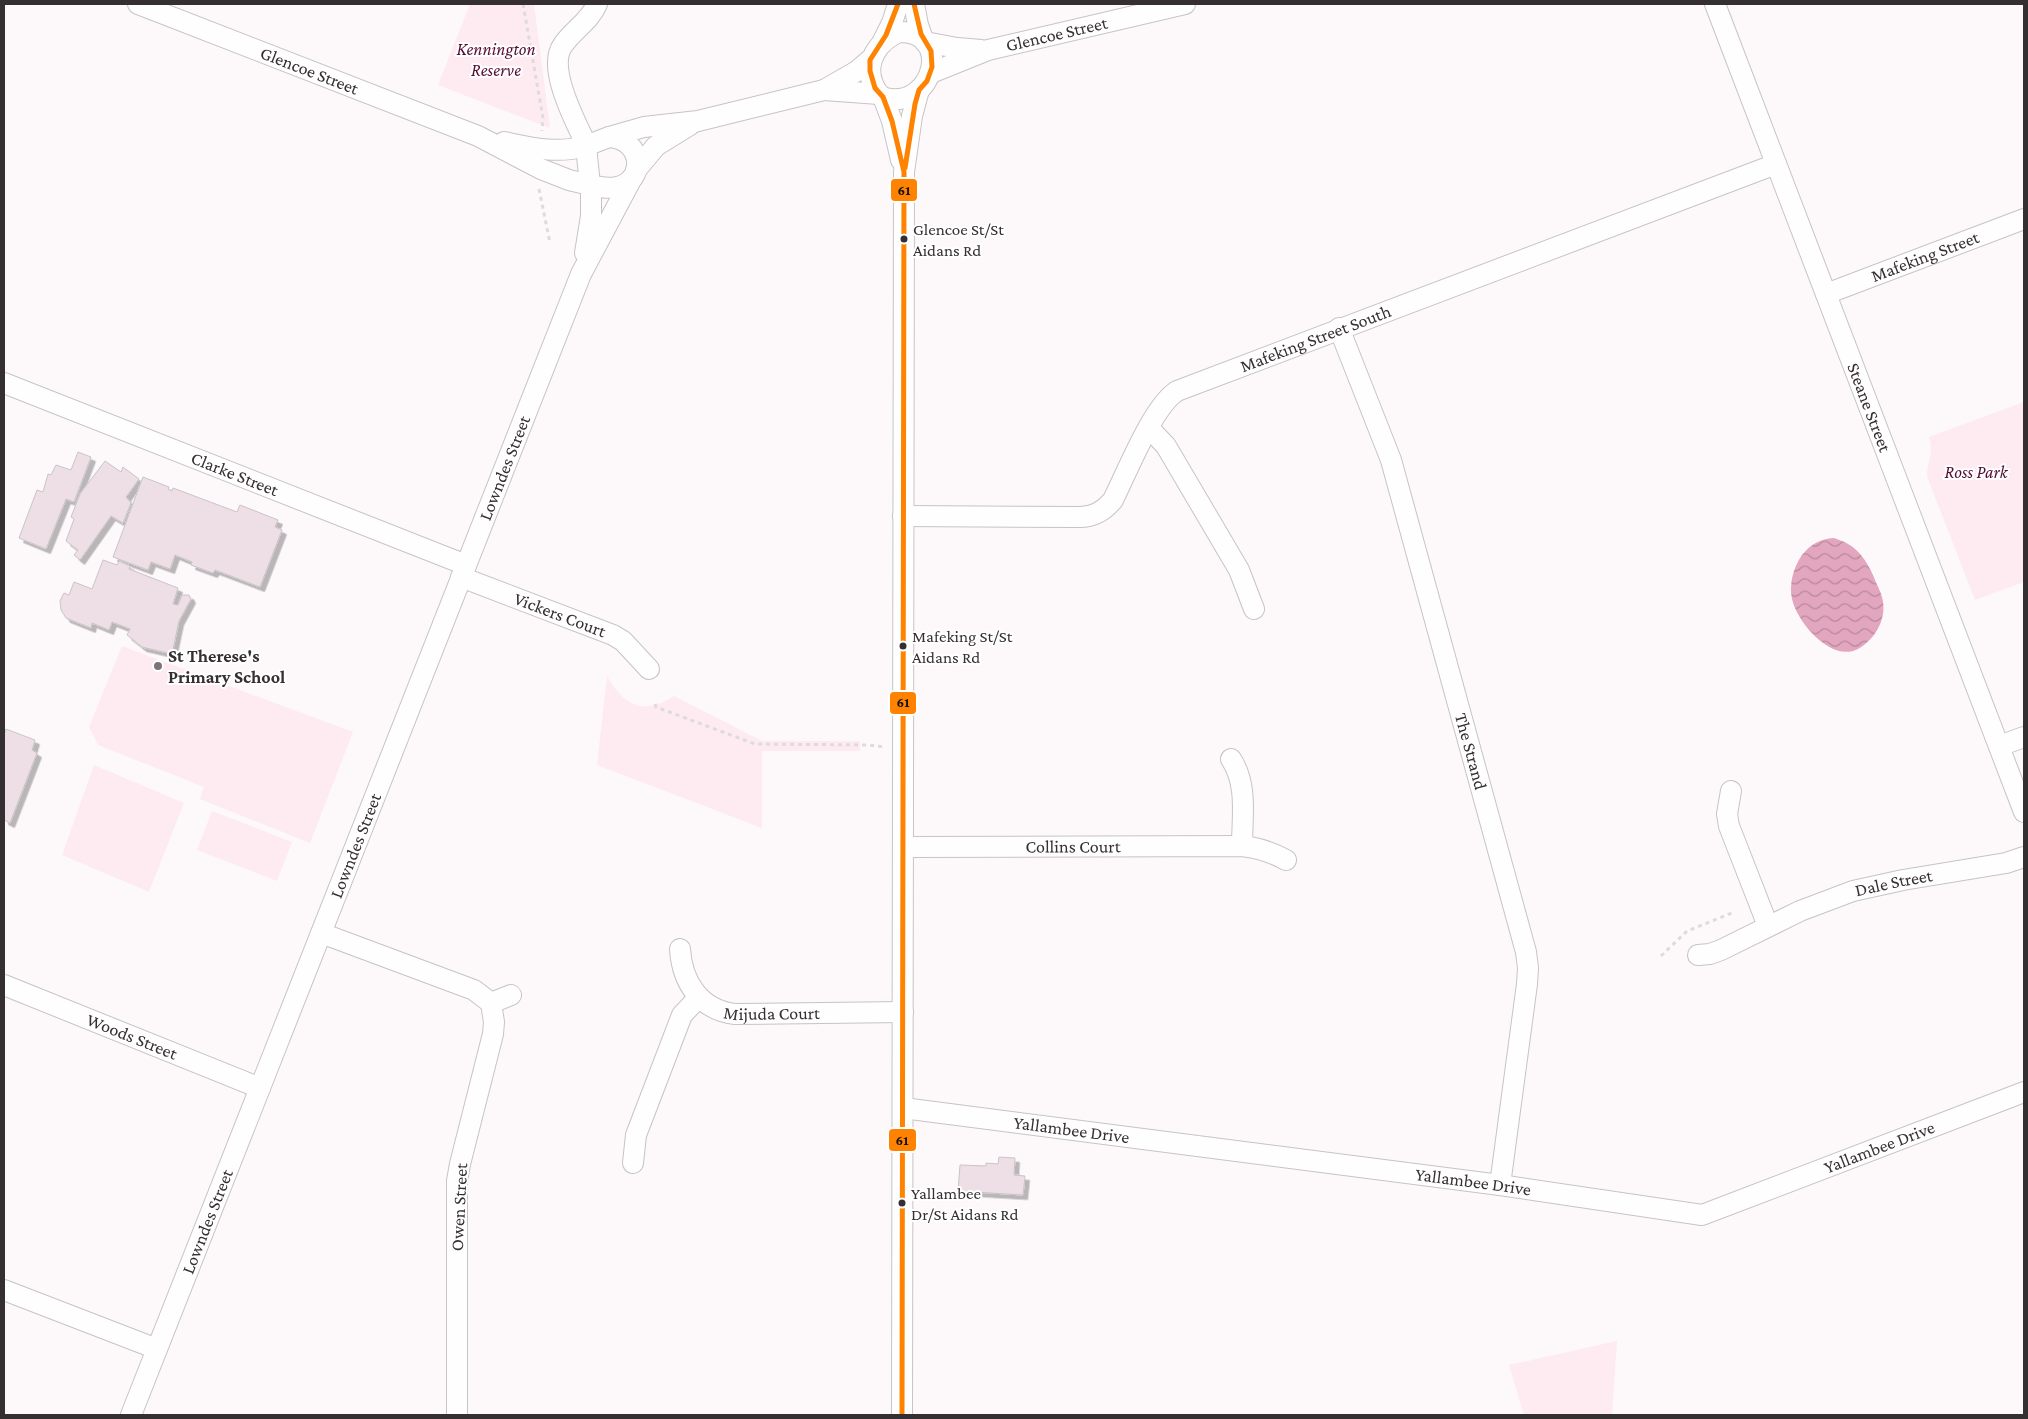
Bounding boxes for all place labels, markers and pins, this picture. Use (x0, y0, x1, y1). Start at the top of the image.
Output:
place label: Glencoe St/St Aidans Rd (913, 220, 1004, 260)
marker: Glencoe St/St Aidans Rd (899, 234, 909, 244)
place label: Mafeking St/St Aidans Rd (912, 627, 1013, 667)
marker: Mafeking St/St Aidans Rd (898, 641, 908, 651)
place label: St Therese's Primary School (168, 646, 285, 687)
marker: St Therese's Primary School (152, 660, 164, 672)
place label: Yallambee Dr/St Aidans Rd (911, 1184, 1019, 1224)
marker: Yallambee Dr/St Aidans Rd (897, 1198, 907, 1208)

